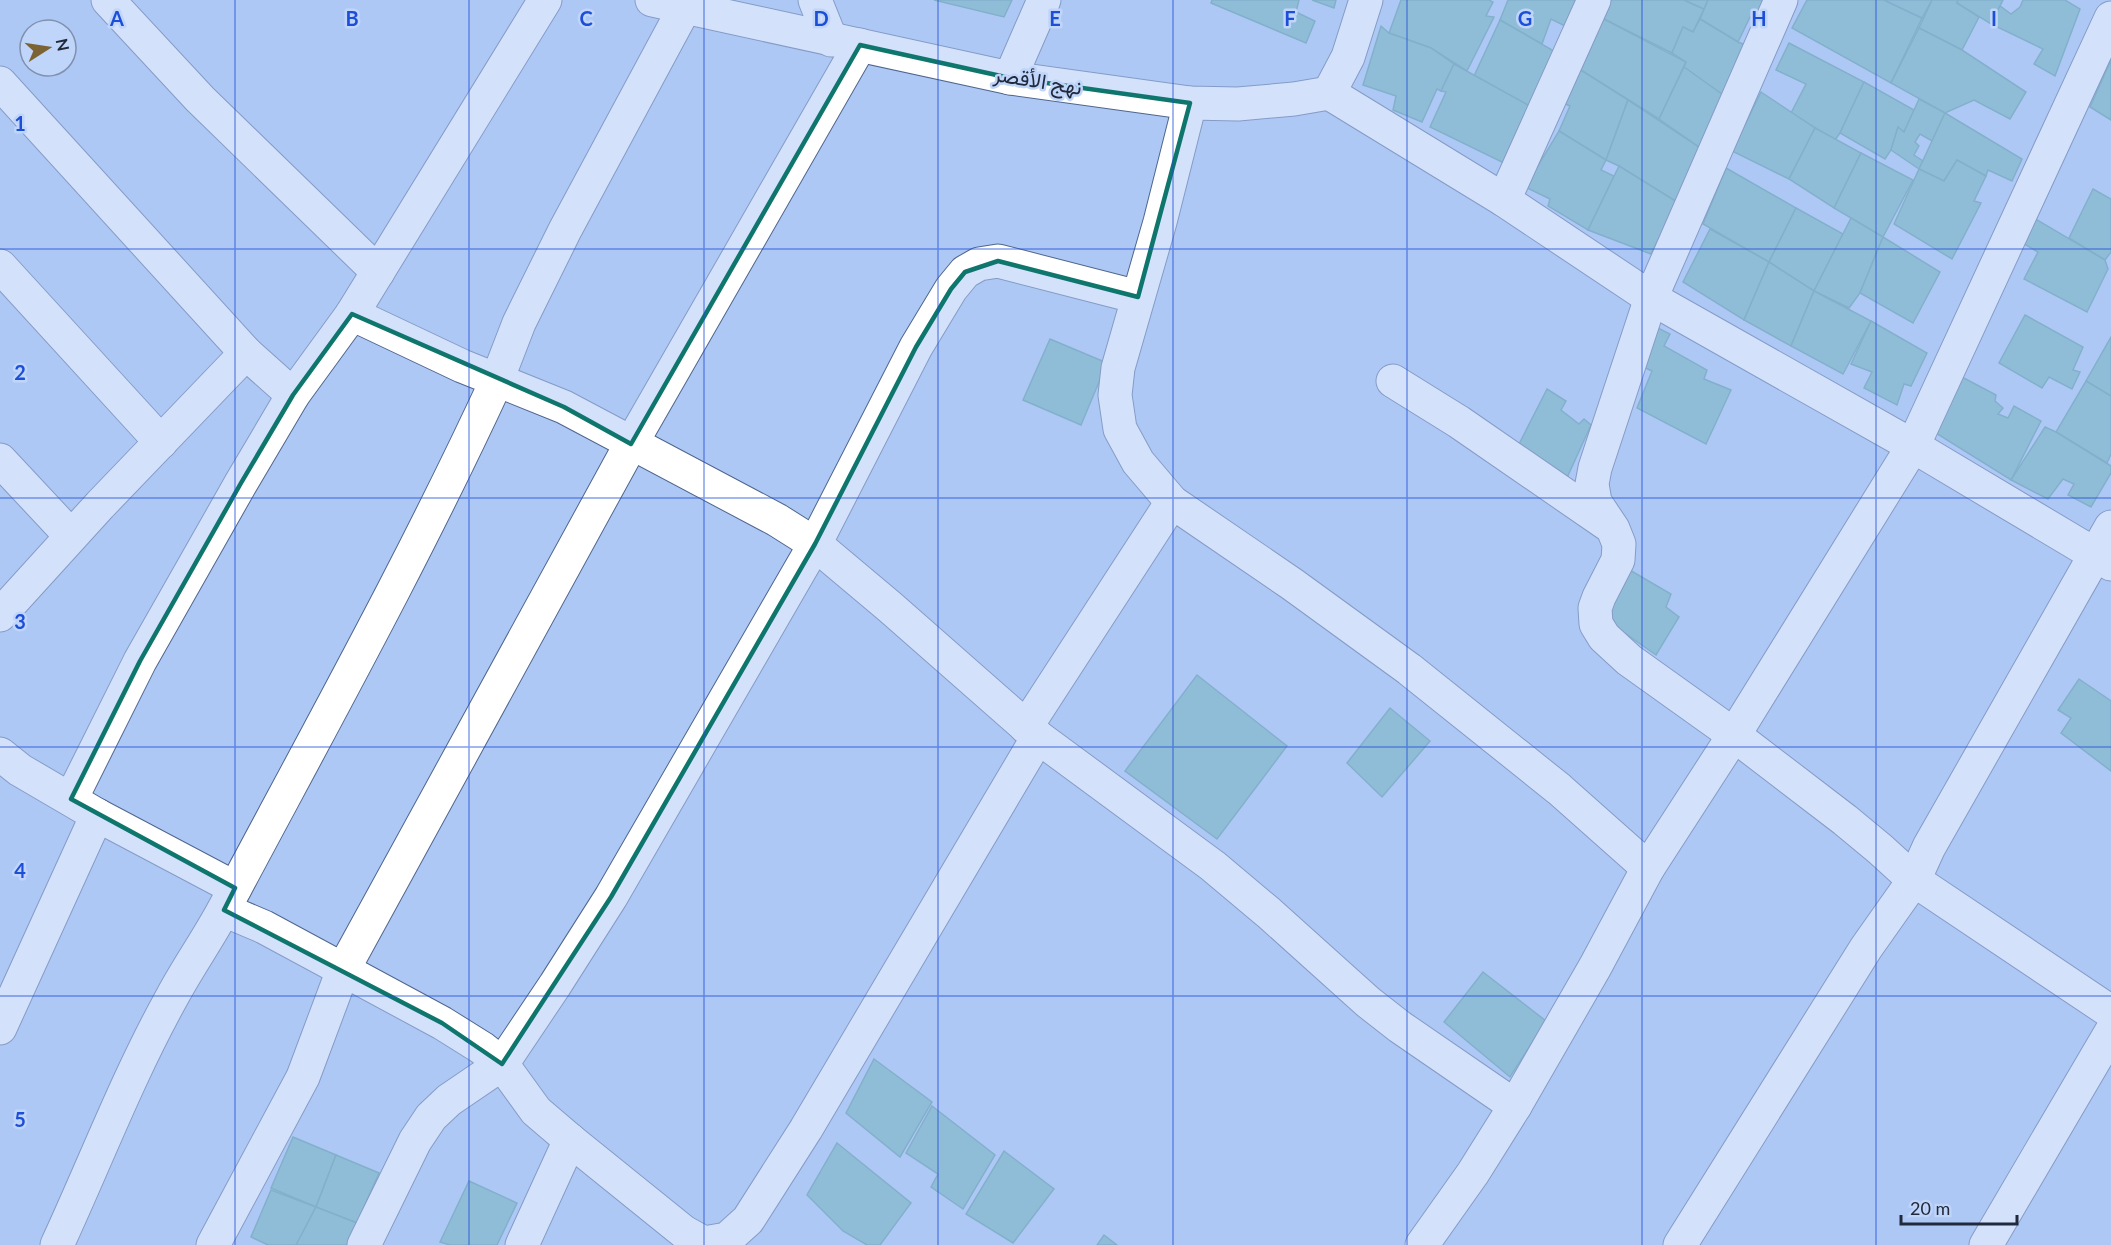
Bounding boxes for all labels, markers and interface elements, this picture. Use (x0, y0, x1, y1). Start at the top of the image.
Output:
text: A (109, 6, 124, 30)
text: B (345, 6, 359, 30)
text: C (579, 6, 593, 30)
text: D (813, 6, 829, 30)
text: E (1049, 6, 1061, 30)
text: F (1284, 6, 1296, 30)
text: G (1518, 6, 1532, 30)
text: H (1751, 6, 1767, 30)
text: I (1991, 6, 1997, 30)
north arrow (18, 18, 78, 78)
text: N (53, 37, 74, 53)
street label: نهج الأقصر (991, 60, 1084, 102)
text: 1 (14, 111, 26, 135)
text: 2 (14, 360, 26, 384)
text: 3 (14, 609, 26, 633)
text: 4 (14, 858, 26, 882)
text: 5 (14, 1107, 26, 1131)
scale bar (1901, 1188, 2016, 1226)
text: 20 m (1910, 1197, 1950, 1219)

